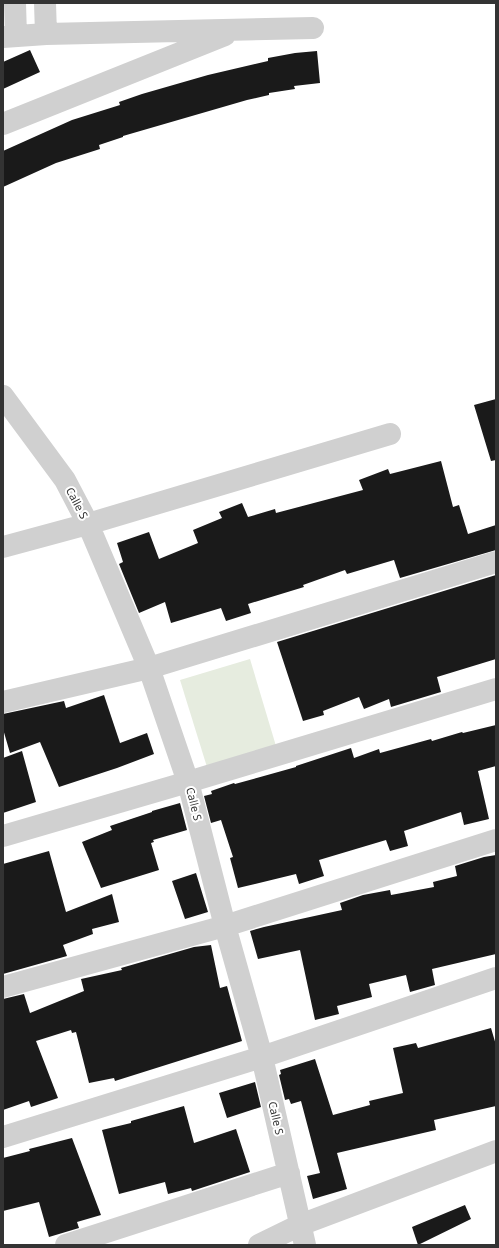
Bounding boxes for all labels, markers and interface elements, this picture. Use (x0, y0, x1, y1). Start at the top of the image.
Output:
street label: Calle S (63, 484, 92, 521)
street label: Calle S (183, 786, 206, 822)
street label: Calle S (265, 1100, 288, 1136)

